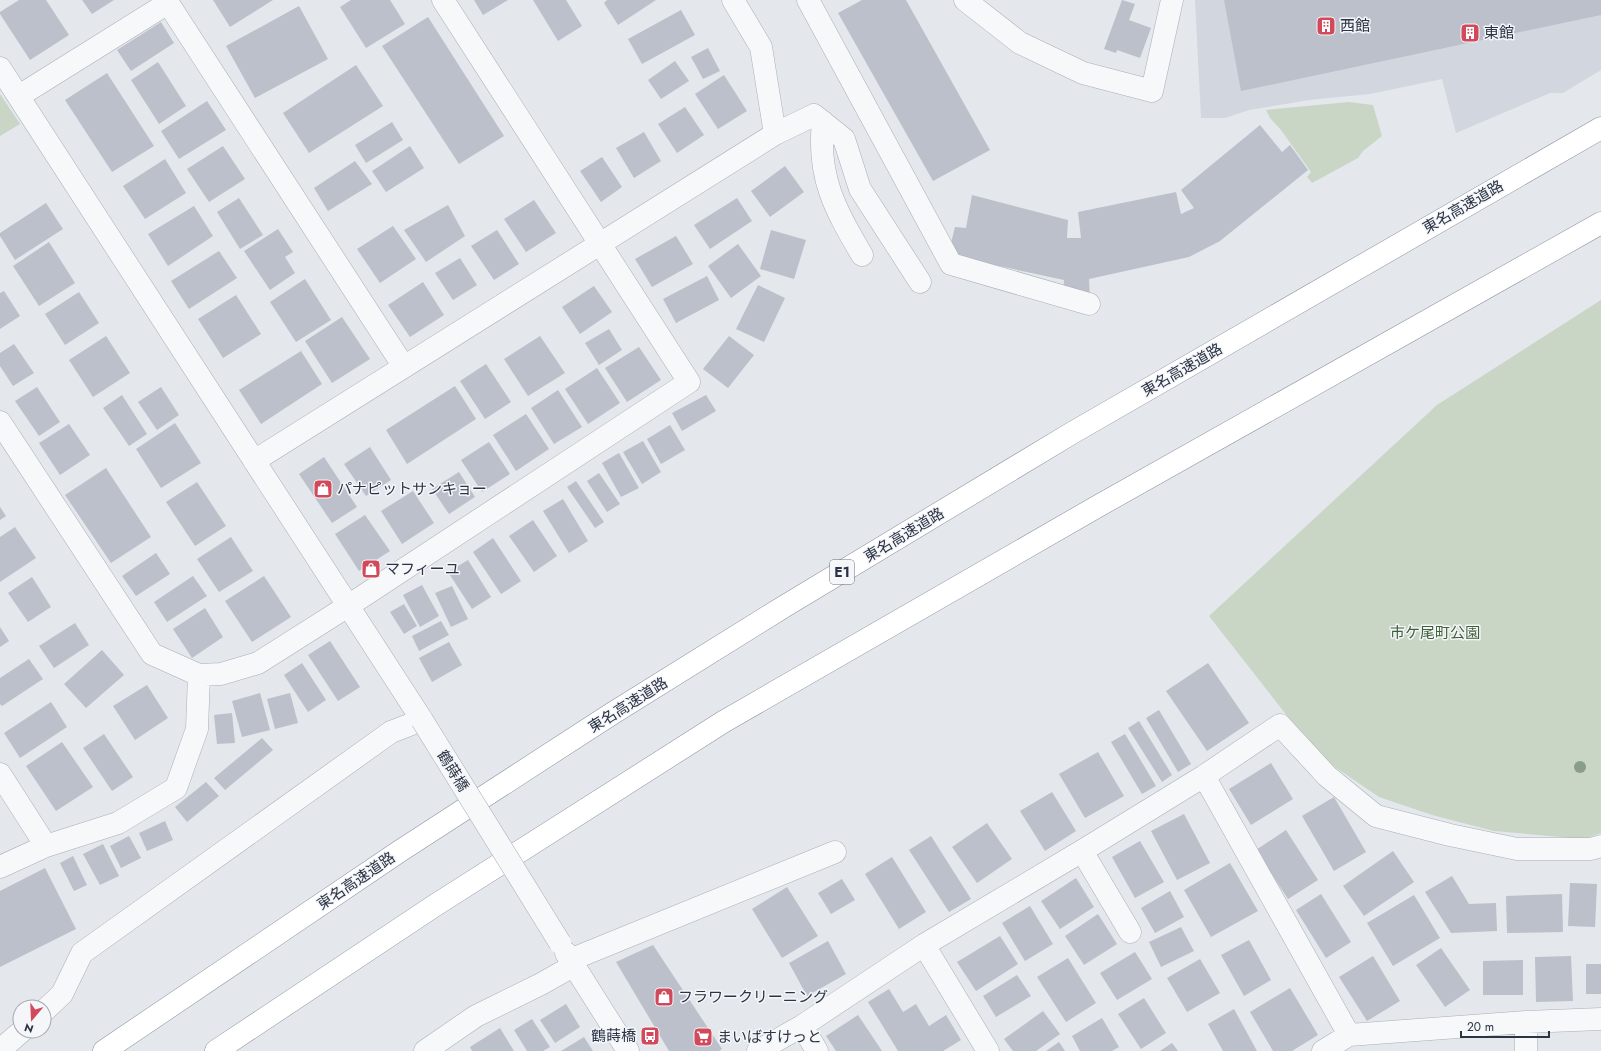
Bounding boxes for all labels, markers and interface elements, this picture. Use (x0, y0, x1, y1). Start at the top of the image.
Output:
building icon: 西館 (1315, 15, 1337, 37)
place label: 西館 (1340, 15, 1370, 37)
building icon: 東館 (1459, 22, 1481, 44)
place label: 東館 (1484, 22, 1514, 44)
street label: 東名高速道路 (1419, 175, 1507, 239)
street label: 東名高速道路 (1138, 338, 1226, 402)
shop icon: パナピットサンキョー (312, 478, 334, 500)
place label: パナピットサンキョー (337, 478, 487, 500)
street label: 東名高速道路 (860, 502, 948, 568)
shop icon: マフィーユ (360, 558, 382, 580)
place label: マフィーユ (385, 558, 460, 580)
road number: E1 (830, 560, 854, 584)
park label: 市ケ尾町公園 (1390, 622, 1480, 644)
street label: 東名高速道路 (584, 672, 672, 738)
street label: 鶴蒔橋 (432, 746, 474, 796)
street label: 東名高速道路 (313, 847, 399, 915)
shop icon: フラワークリーニング (653, 986, 675, 1008)
place label: フラワークリーニング (678, 986, 828, 1008)
north arrow (12, 999, 52, 1039)
scale bar (1461, 1013, 1549, 1039)
text: 20 m (1467, 1018, 1494, 1036)
text: N (22, 1019, 35, 1037)
place label: 鶴蒔橋 (591, 1025, 636, 1047)
bus stop icon: 鶴蒔橋 (639, 1025, 661, 1047)
supermarket icon: まいばすけっと (692, 1026, 714, 1048)
place label: まいばすけっと (717, 1026, 822, 1048)

